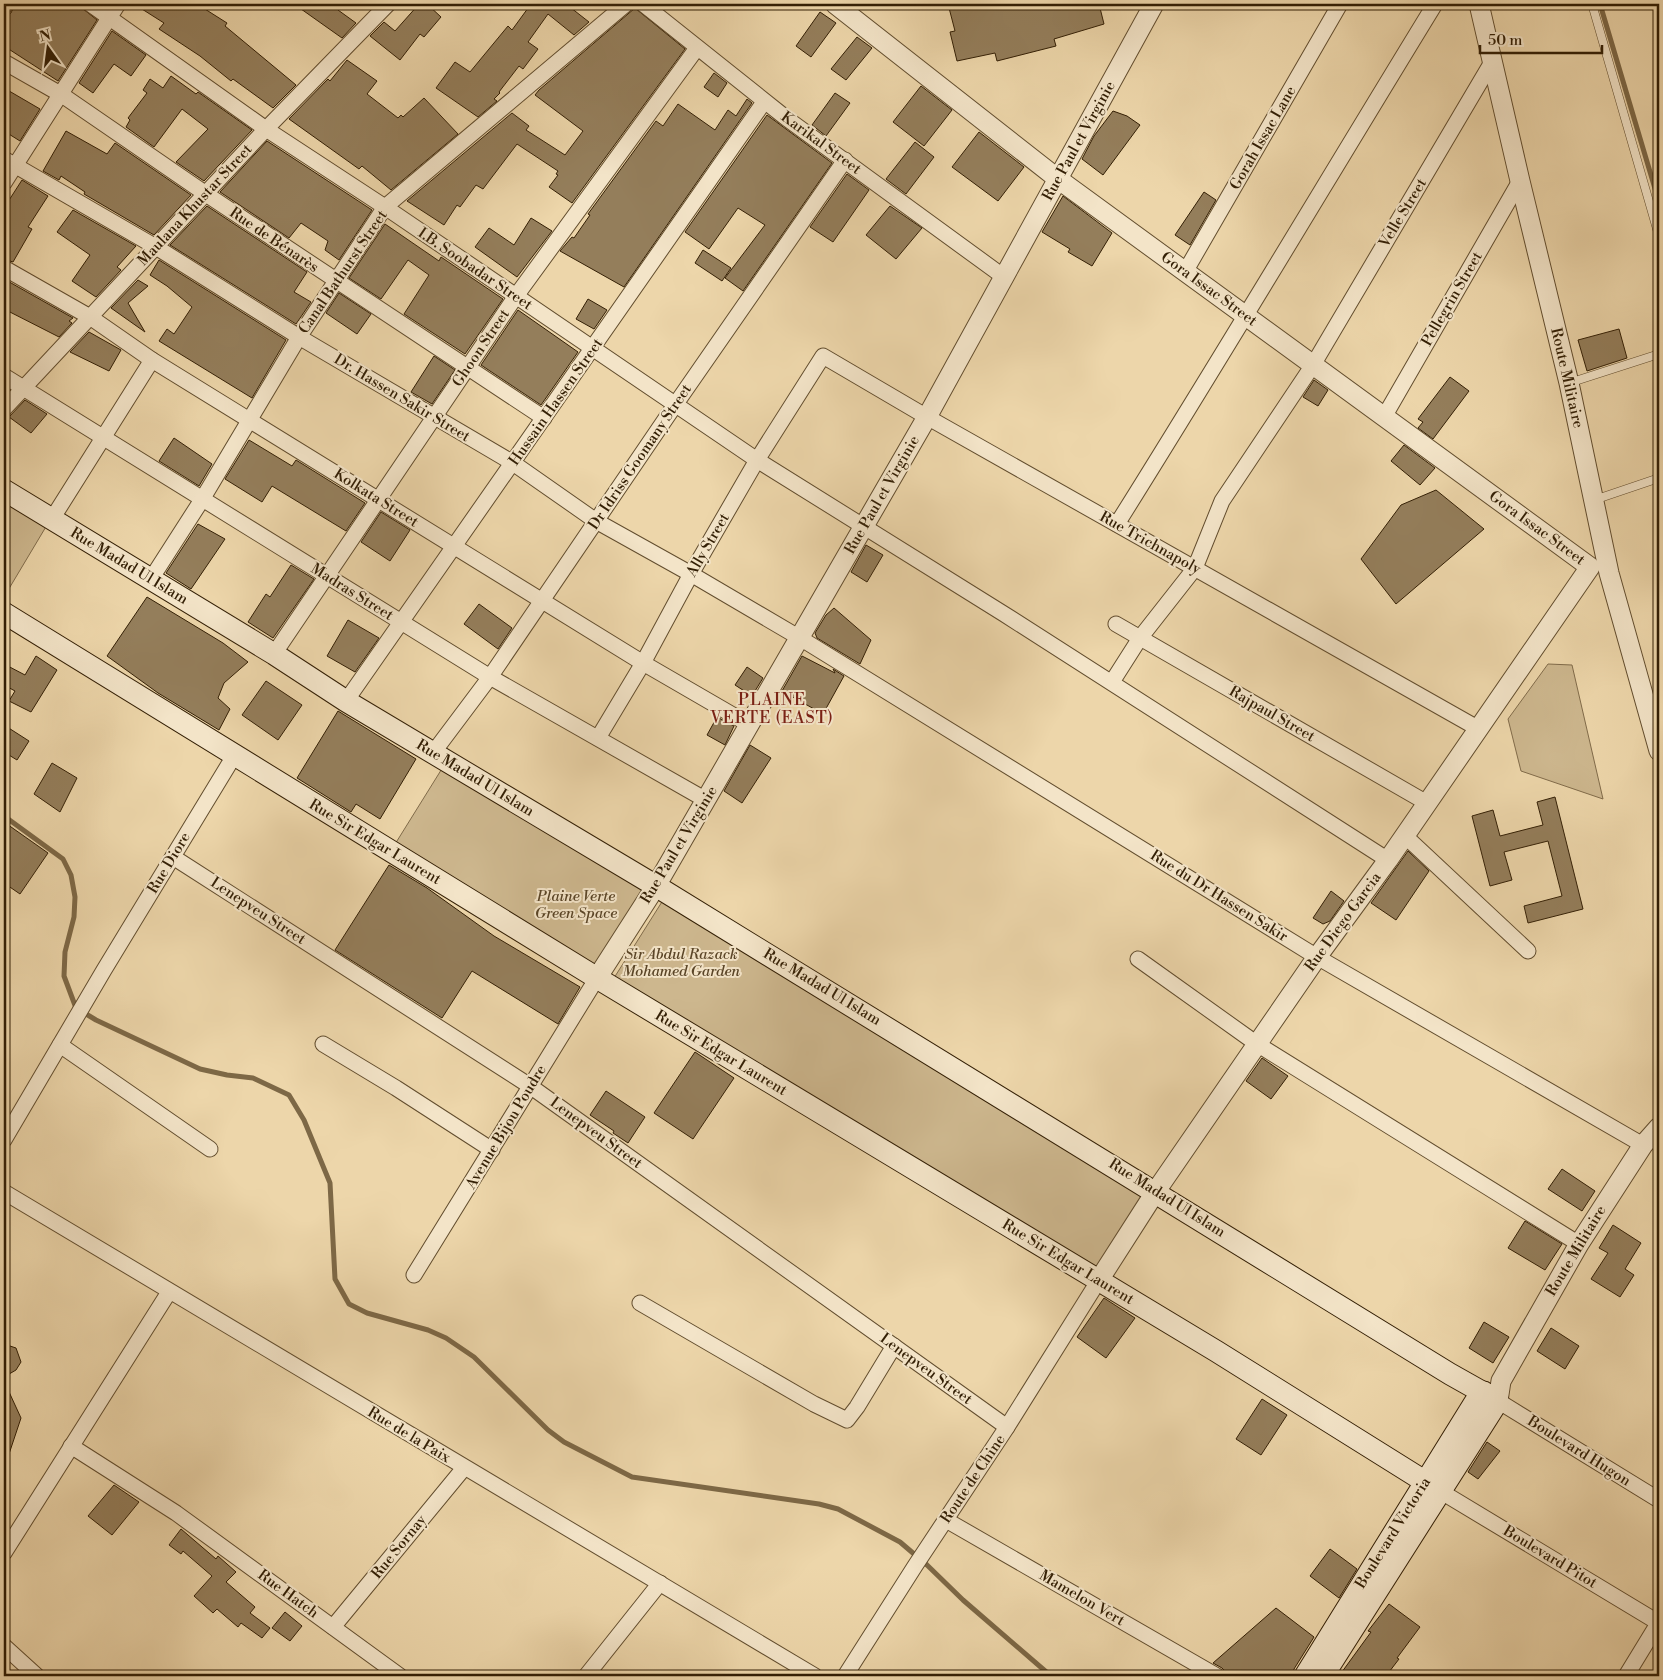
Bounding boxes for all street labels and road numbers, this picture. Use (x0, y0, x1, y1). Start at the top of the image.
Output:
street label: Rue Paul et Virginie (1038, 78, 1120, 204)
street label: Gorah Issac Lane (1226, 83, 1300, 193)
street label: Karikal Street (777, 107, 866, 179)
street label: Maulana Khustar Street (134, 140, 257, 270)
street label: Velle Street (1374, 174, 1431, 252)
street label: Rue de Bénarès (226, 203, 322, 277)
street label: Canal Bathurst Street (294, 206, 392, 338)
street label: I.B. Soobadar Street (414, 224, 536, 315)
street label: Gora Issac Street (1157, 248, 1261, 331)
street label: Pellegrin Street (1417, 248, 1487, 350)
street label: Ghoon Street (448, 305, 514, 390)
street label: Route Militaire (1546, 326, 1588, 430)
street label: Hussain Hassen Street (505, 334, 608, 469)
street label: Dr. Hassen Sakir Street (330, 350, 474, 447)
street label: Dr Idriss Goomany Street (584, 380, 696, 534)
street label: Rue Paul et Virginie (840, 432, 924, 558)
street label: Kolkata Street (330, 464, 423, 532)
street label: Gora Issac Street (1485, 487, 1589, 570)
street label: Rue Trichnapoly (1096, 507, 1205, 579)
street label: Ally Street (682, 509, 734, 581)
street label: Rue Madad Ul Islam (67, 523, 191, 609)
street label: Madras Street (307, 559, 397, 625)
street label: Rajpaul Street (1226, 682, 1319, 747)
street label: Rue Madad Ul Islam (413, 735, 537, 821)
street label: Rue Paul et Virginie (636, 783, 722, 907)
street label: Rue Sir Edgar Laurent (305, 795, 445, 889)
street label: Rue Diore (143, 829, 195, 897)
street label: Rue du Dr Hassen Sakir (1147, 846, 1292, 946)
street label: Rue Diego Garcia (1301, 868, 1386, 975)
street label: Lenepveu Street (207, 873, 310, 949)
street label: Rue Madad Ul Islam (760, 944, 884, 1030)
street label: Rue Sir Edgar Laurent (651, 1006, 791, 1100)
street label: Avenue Bijou Poudre (461, 1061, 551, 1193)
street label: Lenepveu Street (546, 1093, 647, 1173)
street label: Rue Madad Ul Islam (1105, 1154, 1229, 1242)
street label: Route Militaire (1541, 1202, 1611, 1300)
street label: Rue Sir Edgar Laurent (998, 1215, 1138, 1309)
street label: Lenepveu Street (876, 1329, 977, 1409)
street label: Rue de la Paix (364, 1403, 454, 1467)
street label: Boulevard Hugon (1523, 1411, 1634, 1490)
street label: Route de Chine (936, 1431, 1010, 1527)
street label: Boulevard Victoria (1351, 1473, 1435, 1593)
street label: Rue Sornay (367, 1511, 431, 1583)
street label: Boulevard Pitot (1499, 1521, 1601, 1593)
street label: Rue Hatch (254, 1566, 322, 1622)
street label: Mamelon Vert (1036, 1566, 1129, 1630)

